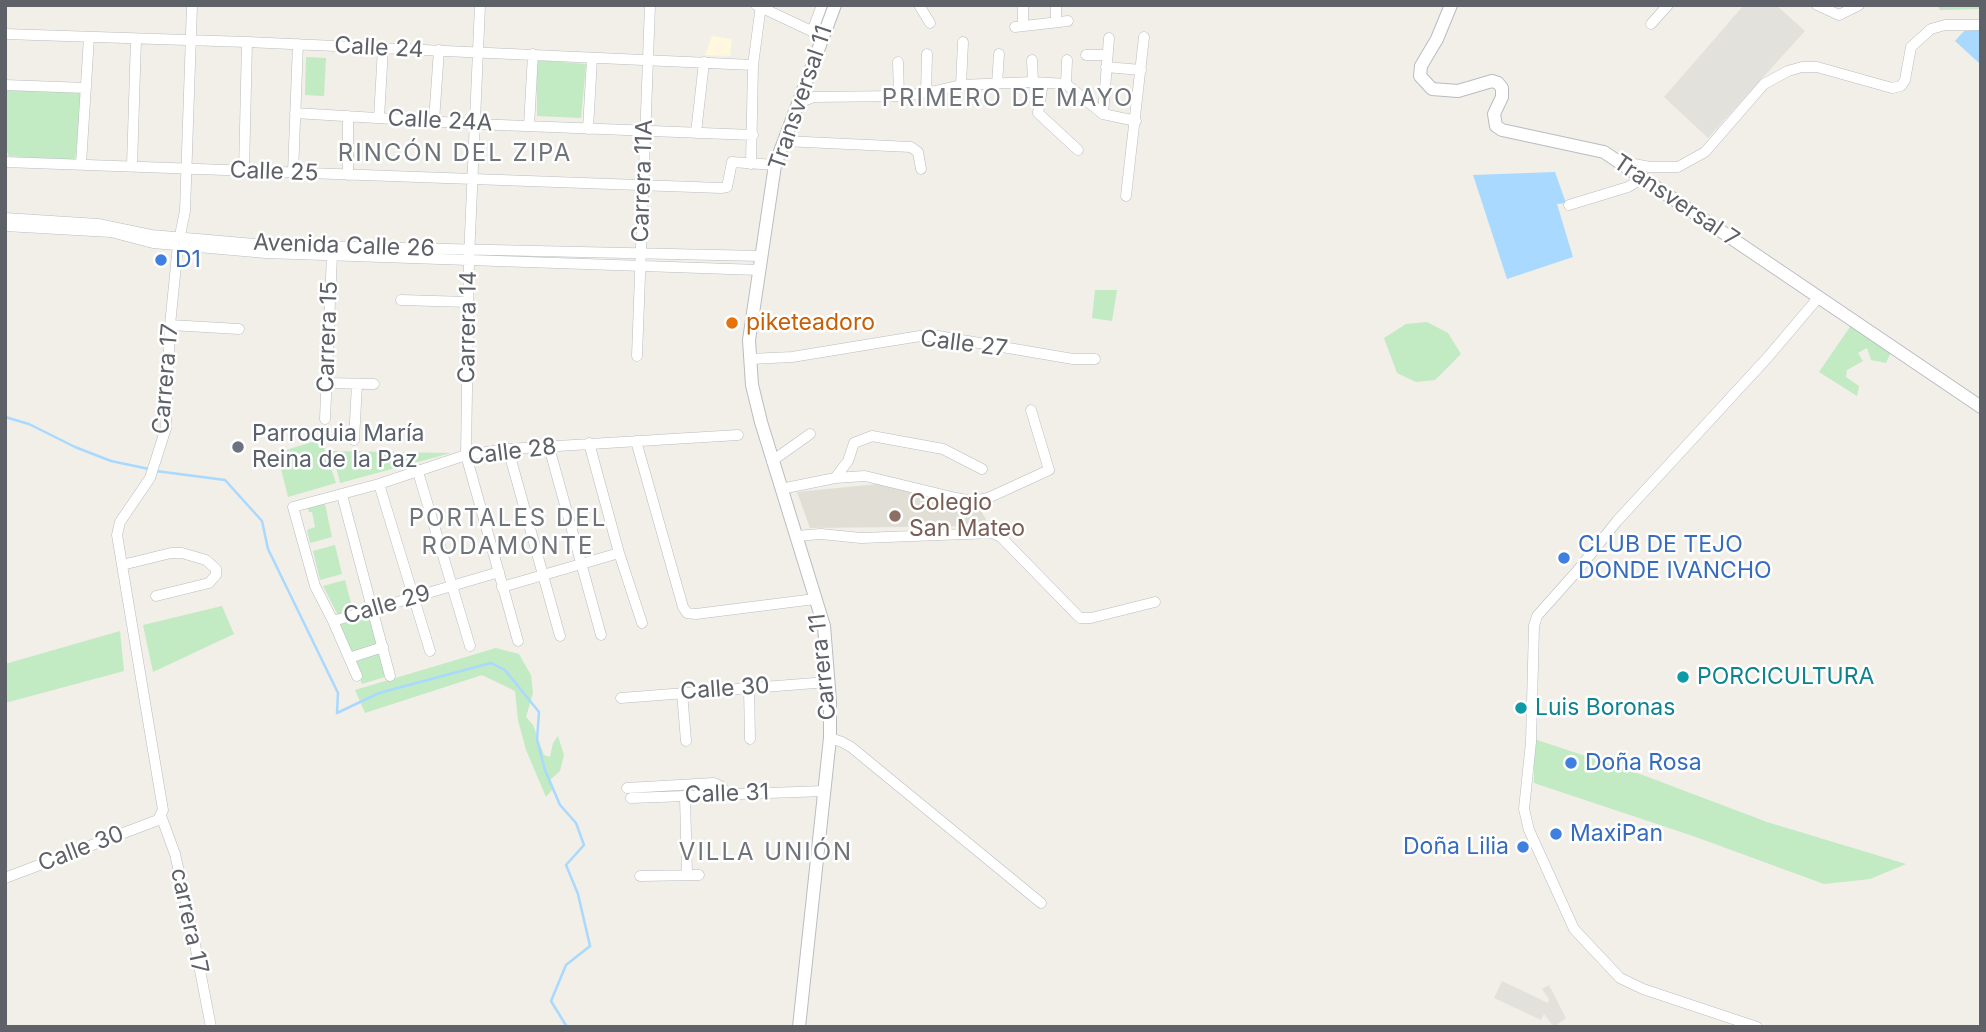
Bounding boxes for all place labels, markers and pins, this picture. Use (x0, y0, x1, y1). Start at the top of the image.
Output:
place label: D1 (175, 246, 201, 274)
marker: D1 (153, 252, 169, 268)
place label: piketeadoro (746, 309, 875, 337)
marker: piketeadoro (724, 315, 740, 331)
place label: Parroquia María Reina de la Paz (252, 420, 425, 474)
marker: Parroquia María Reina de la Paz (230, 439, 246, 455)
place label: Colegio San Mateo (909, 489, 1025, 543)
marker: Colegio San Mateo (887, 508, 903, 524)
place label: CLUB DE TEJO DONDE IVANCHO (1578, 531, 1772, 585)
marker: CLUB DE TEJO DONDE IVANCHO (1556, 550, 1572, 566)
place label: PORCICULTURA (1697, 663, 1874, 691)
marker: PORCICULTURA (1675, 669, 1691, 685)
place label: Luis Boronas (1535, 694, 1675, 722)
marker: Luis Boronas (1513, 700, 1529, 716)
place label: Doña Rosa (1585, 749, 1702, 777)
marker: Doña Rosa (1563, 755, 1579, 771)
place label: MaxiPan (1570, 820, 1663, 848)
marker: MaxiPan (1548, 826, 1564, 842)
place label: Doña Lilia (1403, 833, 1509, 861)
marker: Doña Lilia (1515, 839, 1531, 855)

